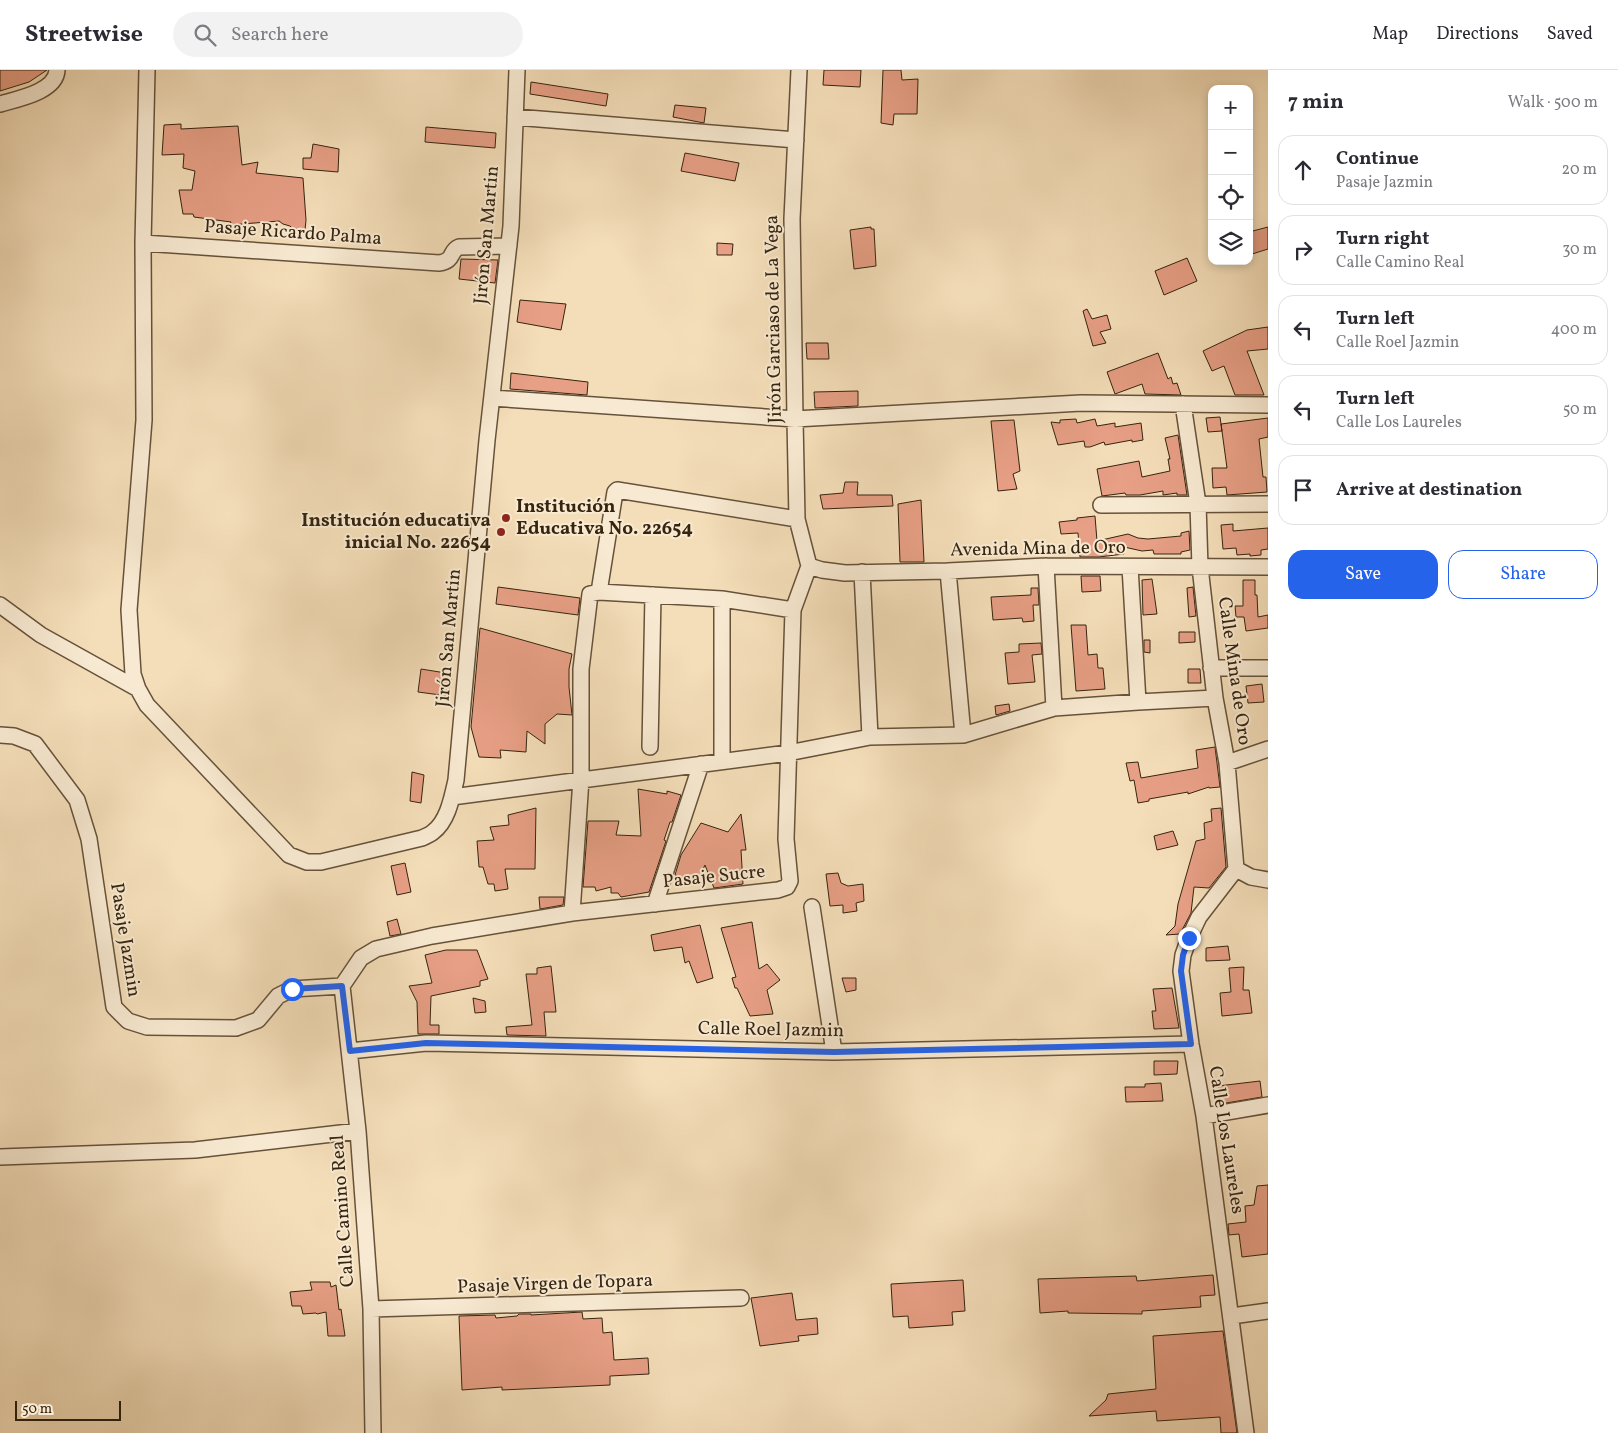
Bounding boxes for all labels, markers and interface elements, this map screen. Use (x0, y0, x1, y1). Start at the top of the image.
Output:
search box (173, 12, 523, 57)
text: Streetwise (25, 18, 143, 52)
icon: search (191, 21, 219, 49)
text: Search here (231, 22, 328, 48)
text: Map (1372, 22, 1408, 47)
text: Directions (1436, 22, 1519, 47)
text: Saved (1547, 22, 1593, 47)
map controls (1208, 85, 1253, 265)
button: + (1208, 85, 1253, 130)
text: 7 min (1288, 88, 1344, 117)
text: Walk · 500 m (1508, 92, 1598, 114)
button: − (1208, 130, 1253, 175)
text: Continue (1336, 146, 1419, 172)
icon: ahead (1289, 156, 1317, 184)
text: 20 m (1562, 159, 1597, 181)
street label: Jirón San Martin (468, 165, 506, 305)
text: Pasaje Jazmin (1336, 172, 1433, 194)
button: locate (1208, 175, 1253, 220)
street label: Pasaje Ricardo Palma (203, 214, 383, 252)
street label: Jirón Garciaso de La Vega (759, 215, 789, 423)
button: layers (1208, 220, 1253, 265)
text: Turn right (1336, 226, 1429, 252)
icon: right (1289, 236, 1317, 264)
text: 30 m (1562, 239, 1597, 261)
text: Calle Camino Real (1336, 252, 1464, 274)
text: Turn left (1336, 306, 1415, 332)
icon: left (1289, 316, 1317, 344)
text: 400 m (1551, 319, 1597, 341)
text: Calle Roel Jazmin (1336, 332, 1459, 354)
text: Turn left (1336, 386, 1415, 412)
icon: left (1289, 396, 1317, 424)
text: 50 m (1563, 399, 1597, 421)
text: Calle Los Laureles (1336, 412, 1462, 434)
icon: arrive (1289, 476, 1317, 504)
text: Arrive at destination (1336, 477, 1522, 503)
place label: Institución Educativa No. 22654 (516, 494, 693, 542)
place label: Institución educativa inicial No. 22654 (301, 508, 491, 556)
marker: Institución Educativa No. 22654 (500, 512, 512, 524)
marker: Institución educativa inicial No. 22654 (495, 526, 507, 538)
street label: Avenida Mina de Oro (950, 534, 1126, 564)
button: Save (1288, 550, 1438, 599)
button: Share (1448, 550, 1598, 599)
street label: Jirón San Martin (430, 568, 468, 708)
street label: Calle Mina de Oro (1211, 595, 1257, 747)
street label: Pasaje Sucre (661, 859, 767, 895)
street label: Pasaje Jazmin (103, 881, 147, 999)
route end (1178, 927, 1201, 950)
route start (281, 978, 304, 1001)
street label: Calle Roel Jazmin (698, 1016, 844, 1044)
street label: Calle Los Laureles (1201, 1064, 1251, 1216)
street label: Calle Camino Real (325, 1134, 361, 1288)
street label: Pasaje Virgen de Topara (457, 1268, 653, 1300)
scale bar (15, 1398, 121, 1421)
text: 50 m (22, 1400, 52, 1419)

